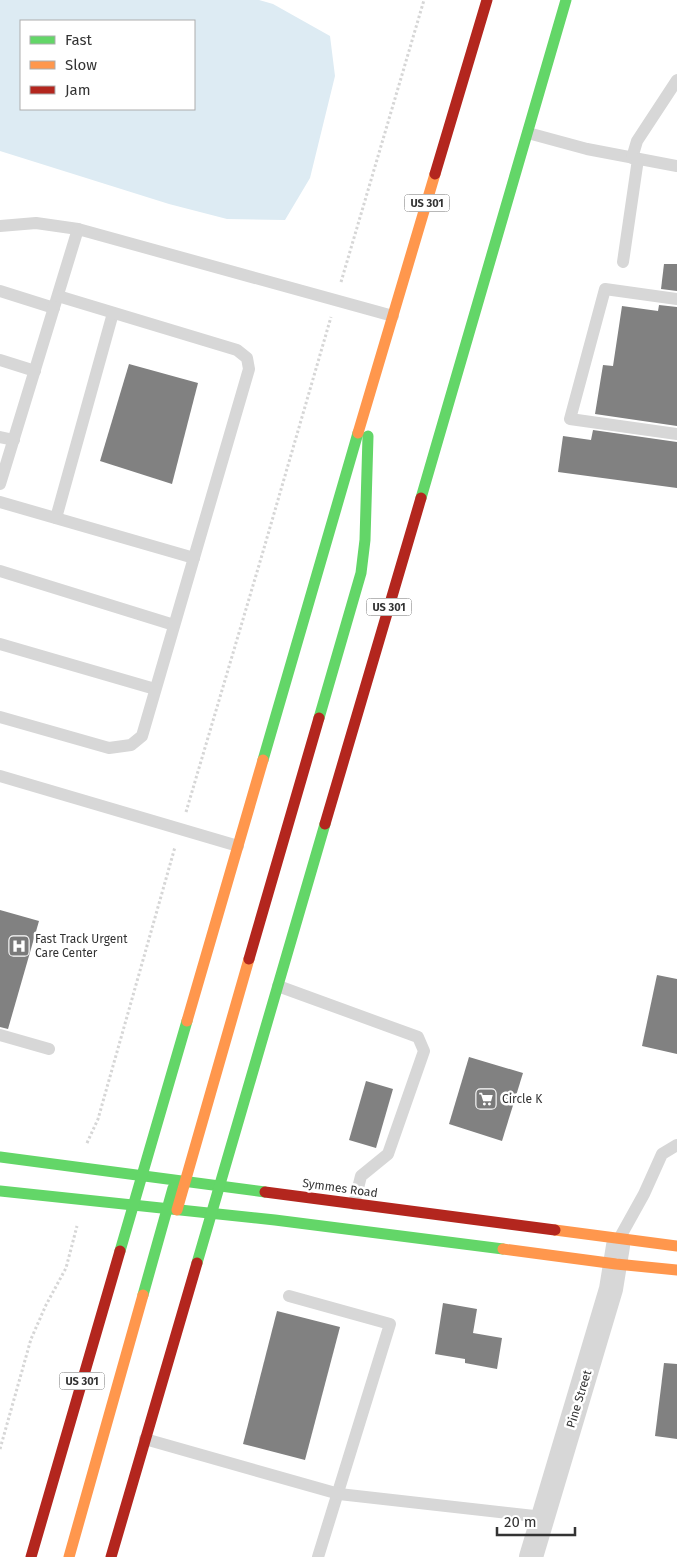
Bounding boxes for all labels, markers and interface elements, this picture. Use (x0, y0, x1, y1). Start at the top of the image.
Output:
legend (20, 20, 195, 110)
text: Fast (65, 31, 92, 49)
text: Slow (65, 56, 97, 74)
text: Jam (65, 81, 91, 99)
road number: US 301 (404, 194, 450, 212)
road number: US 301 (366, 598, 412, 616)
place label: Fast Track Urgent Care Center (35, 932, 128, 960)
hospital icon: Fast Track Urgent Care Center (7, 934, 31, 958)
supermarket icon: Circle K (474, 1087, 498, 1111)
place label: Circle K (502, 1092, 543, 1106)
street label: Symmes Road (301, 1176, 379, 1200)
street label: Pine Street (564, 1368, 595, 1430)
road number: US 301 (59, 1372, 104, 1390)
scale bar (497, 1504, 574, 1536)
text: 20 m (504, 1513, 537, 1531)

